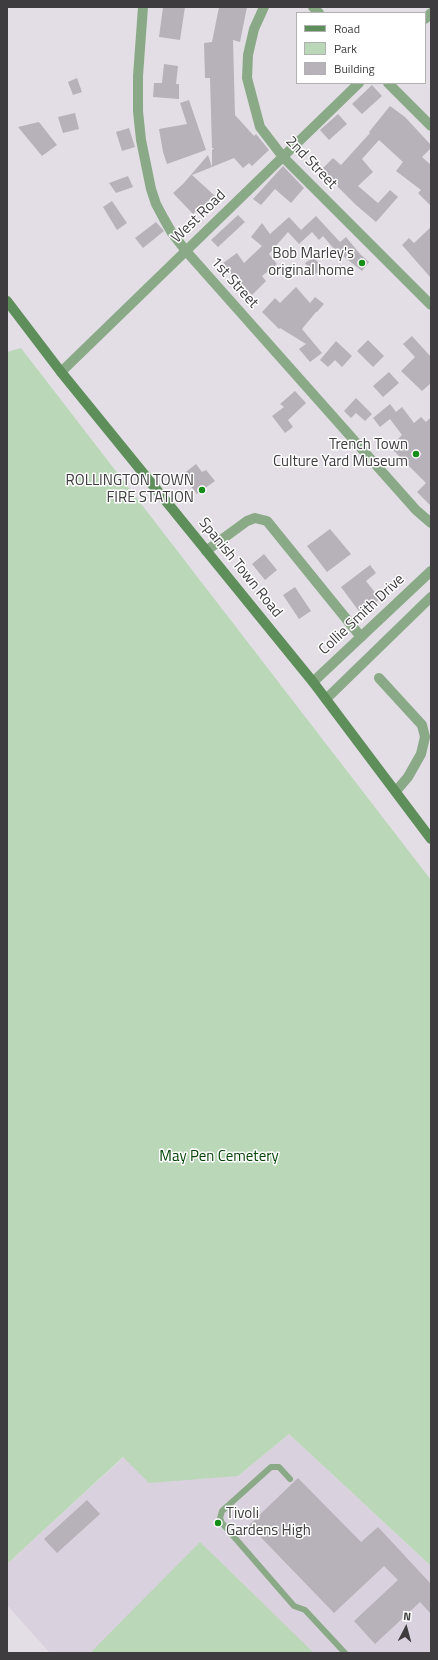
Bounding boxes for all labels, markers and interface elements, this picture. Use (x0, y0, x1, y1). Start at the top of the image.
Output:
legend (296, 12, 426, 84)
text: Road (334, 19, 360, 38)
text: Park (334, 39, 357, 58)
text: Building (334, 59, 375, 78)
street label: 2nd Street (281, 133, 341, 193)
street label: West Road (168, 187, 230, 247)
place label: Bob Marley's original home (268, 245, 354, 280)
street label: 1st Street (206, 254, 262, 312)
marker: Bob Marley's original home (357, 258, 367, 268)
place label: Trench Town Culture Yard Museum (273, 436, 408, 471)
marker: Trench Town Culture Yard Museum (411, 449, 421, 459)
place label: ROLLINGTON TOWN FIRE STATION (66, 472, 194, 507)
marker: ROLLINGTON TOWN FIRE STATION (197, 485, 207, 495)
street label: Spanish Town Road (194, 515, 286, 621)
street label: Collie Smith Drive (315, 571, 409, 659)
park label: May Pen Cemetery (159, 1148, 279, 1166)
place label: Tivoli Gardens High (226, 1505, 311, 1540)
marker: Tivoli Gardens High (213, 1518, 223, 1528)
north arrow (386, 1608, 426, 1648)
text: N (403, 1608, 412, 1624)

